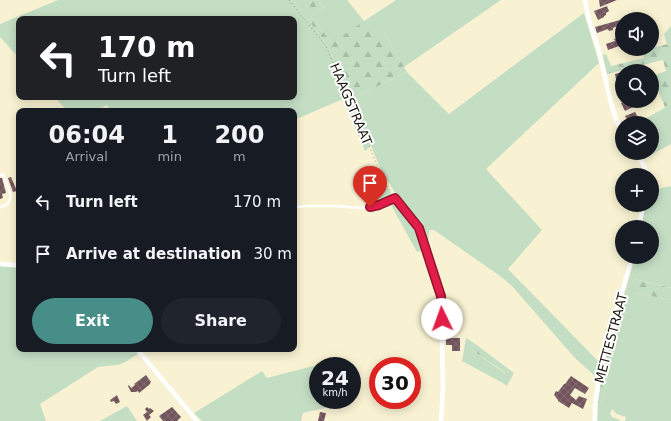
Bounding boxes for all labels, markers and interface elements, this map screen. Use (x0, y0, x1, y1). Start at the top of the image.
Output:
map controls (615, 12, 659, 264)
button: sound (615, 12, 659, 56)
text: 170 m (98, 31, 195, 64)
icon: left (32, 32, 84, 84)
street label: HAAGSTRAAT (327, 61, 375, 147)
button: search (615, 64, 659, 108)
text: Turn left (98, 65, 171, 86)
button: layers (615, 116, 659, 160)
text: 06:04 (48, 121, 125, 149)
text: 1 (161, 121, 178, 149)
text: 200 (214, 121, 264, 149)
text: Arrival (66, 149, 108, 164)
text: min (157, 149, 182, 164)
text: m (233, 149, 246, 164)
pin (353, 166, 387, 207)
button: + (615, 168, 659, 212)
icon: arrive (359, 172, 381, 194)
icon: left (32, 191, 54, 213)
text: Turn left (66, 193, 138, 211)
text: 170 m (233, 193, 281, 211)
button: − (615, 220, 659, 264)
icon: arrive (32, 243, 54, 265)
text: Arrive at destination (66, 245, 241, 263)
text: 30 m (253, 245, 292, 263)
street label: METTESTRAAT (592, 291, 630, 385)
button: Exit (32, 298, 153, 344)
button: Share (161, 298, 281, 344)
position arrow (421, 298, 463, 340)
speed limit sign: 30 (369, 357, 421, 409)
text: 24 (321, 366, 349, 390)
text: km/h (322, 387, 348, 398)

